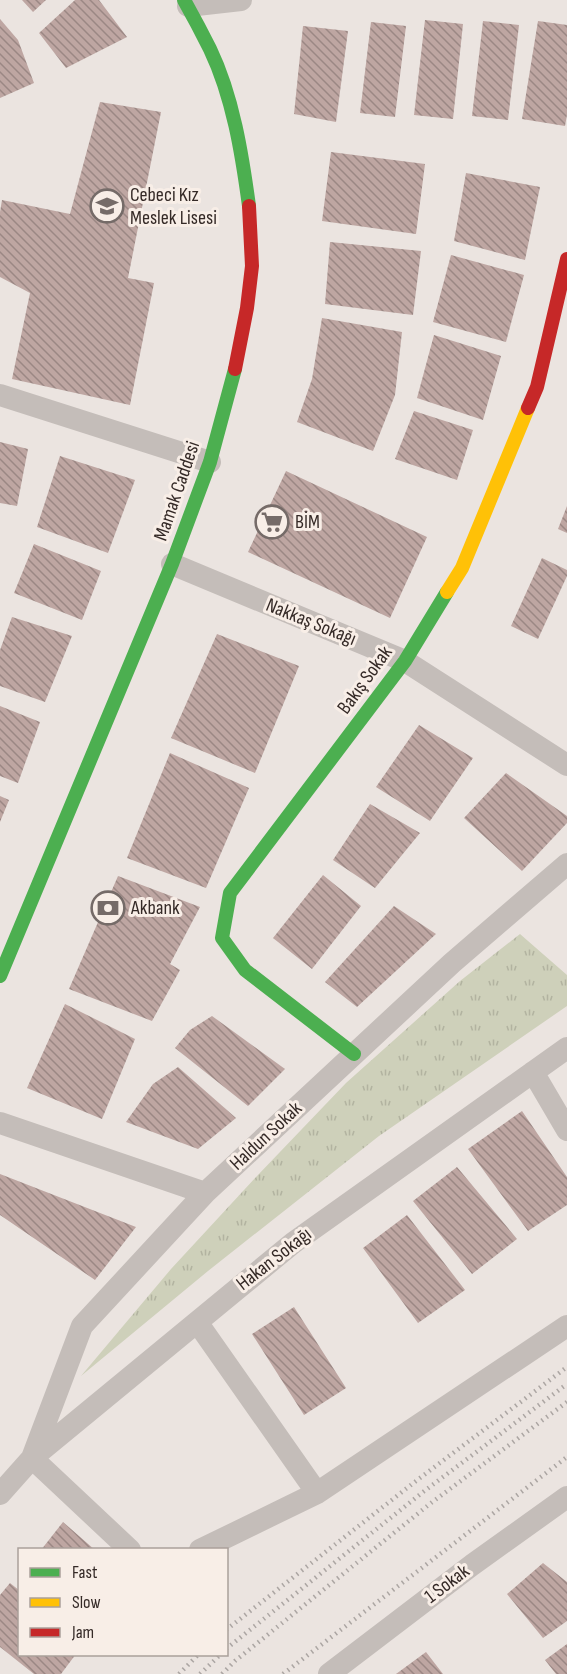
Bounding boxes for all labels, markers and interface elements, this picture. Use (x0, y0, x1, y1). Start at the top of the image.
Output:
place label: Cebeci Kız Meslek Lisesi (130, 183, 217, 230)
school or university icon: Cebeci Kız Meslek Lisesi (89, 188, 125, 224)
street label: Mamak Caddesi (149, 438, 205, 544)
supermarket icon: BİM (254, 504, 290, 540)
place label: BİM (295, 510, 320, 534)
street label: Nakkaş Sokağı (262, 593, 360, 651)
street label: Bakış Sokak (332, 641, 398, 719)
bank icon: Akbank (90, 890, 126, 926)
place label: Akbank (130, 896, 180, 920)
street label: Haldun Sokak (225, 1096, 307, 1175)
street label: Hakan Sokağı (232, 1222, 316, 1296)
legend (18, 1548, 228, 1656)
street label: 1 Sokak (420, 1559, 474, 1609)
text: Fast (72, 1562, 98, 1583)
text: Slow (72, 1592, 101, 1613)
text: Jam (71, 1622, 94, 1643)

